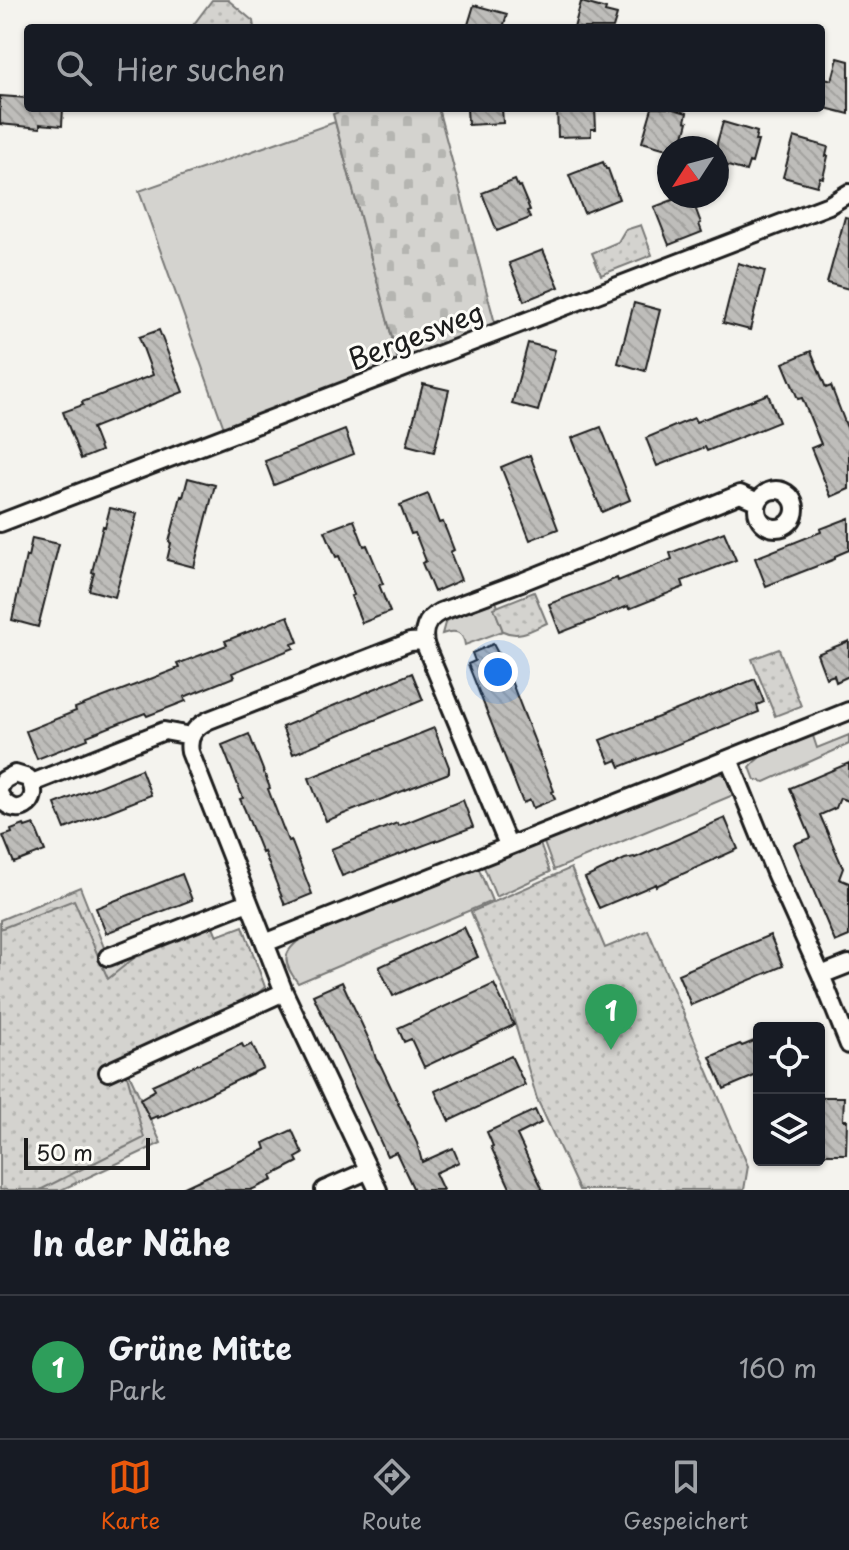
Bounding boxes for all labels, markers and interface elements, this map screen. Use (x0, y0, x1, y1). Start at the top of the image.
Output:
search box (24, 24, 825, 112)
icon: search (52, 46, 96, 90)
text: Hier suchen (116, 46, 285, 91)
north arrow (657, 136, 729, 208)
street label: Bergesweg (341, 289, 490, 380)
your location (478, 652, 518, 692)
pin: 1 (585, 984, 637, 1050)
map controls (753, 1022, 825, 1166)
button: locate (753, 1022, 825, 1094)
button: layers (753, 1094, 825, 1166)
scale bar (24, 1134, 150, 1170)
text: 50 m (36, 1135, 93, 1168)
text: In der Nähe (32, 1216, 230, 1268)
text: Grüne Mitte (108, 1325, 292, 1370)
text: 1 (52, 1348, 64, 1387)
text: 160 m (739, 1348, 817, 1387)
text: Park (108, 1370, 166, 1409)
tab: Karte (101, 1455, 160, 1536)
tab: Route (362, 1455, 422, 1536)
tab: Gespeichert (623, 1455, 748, 1536)

